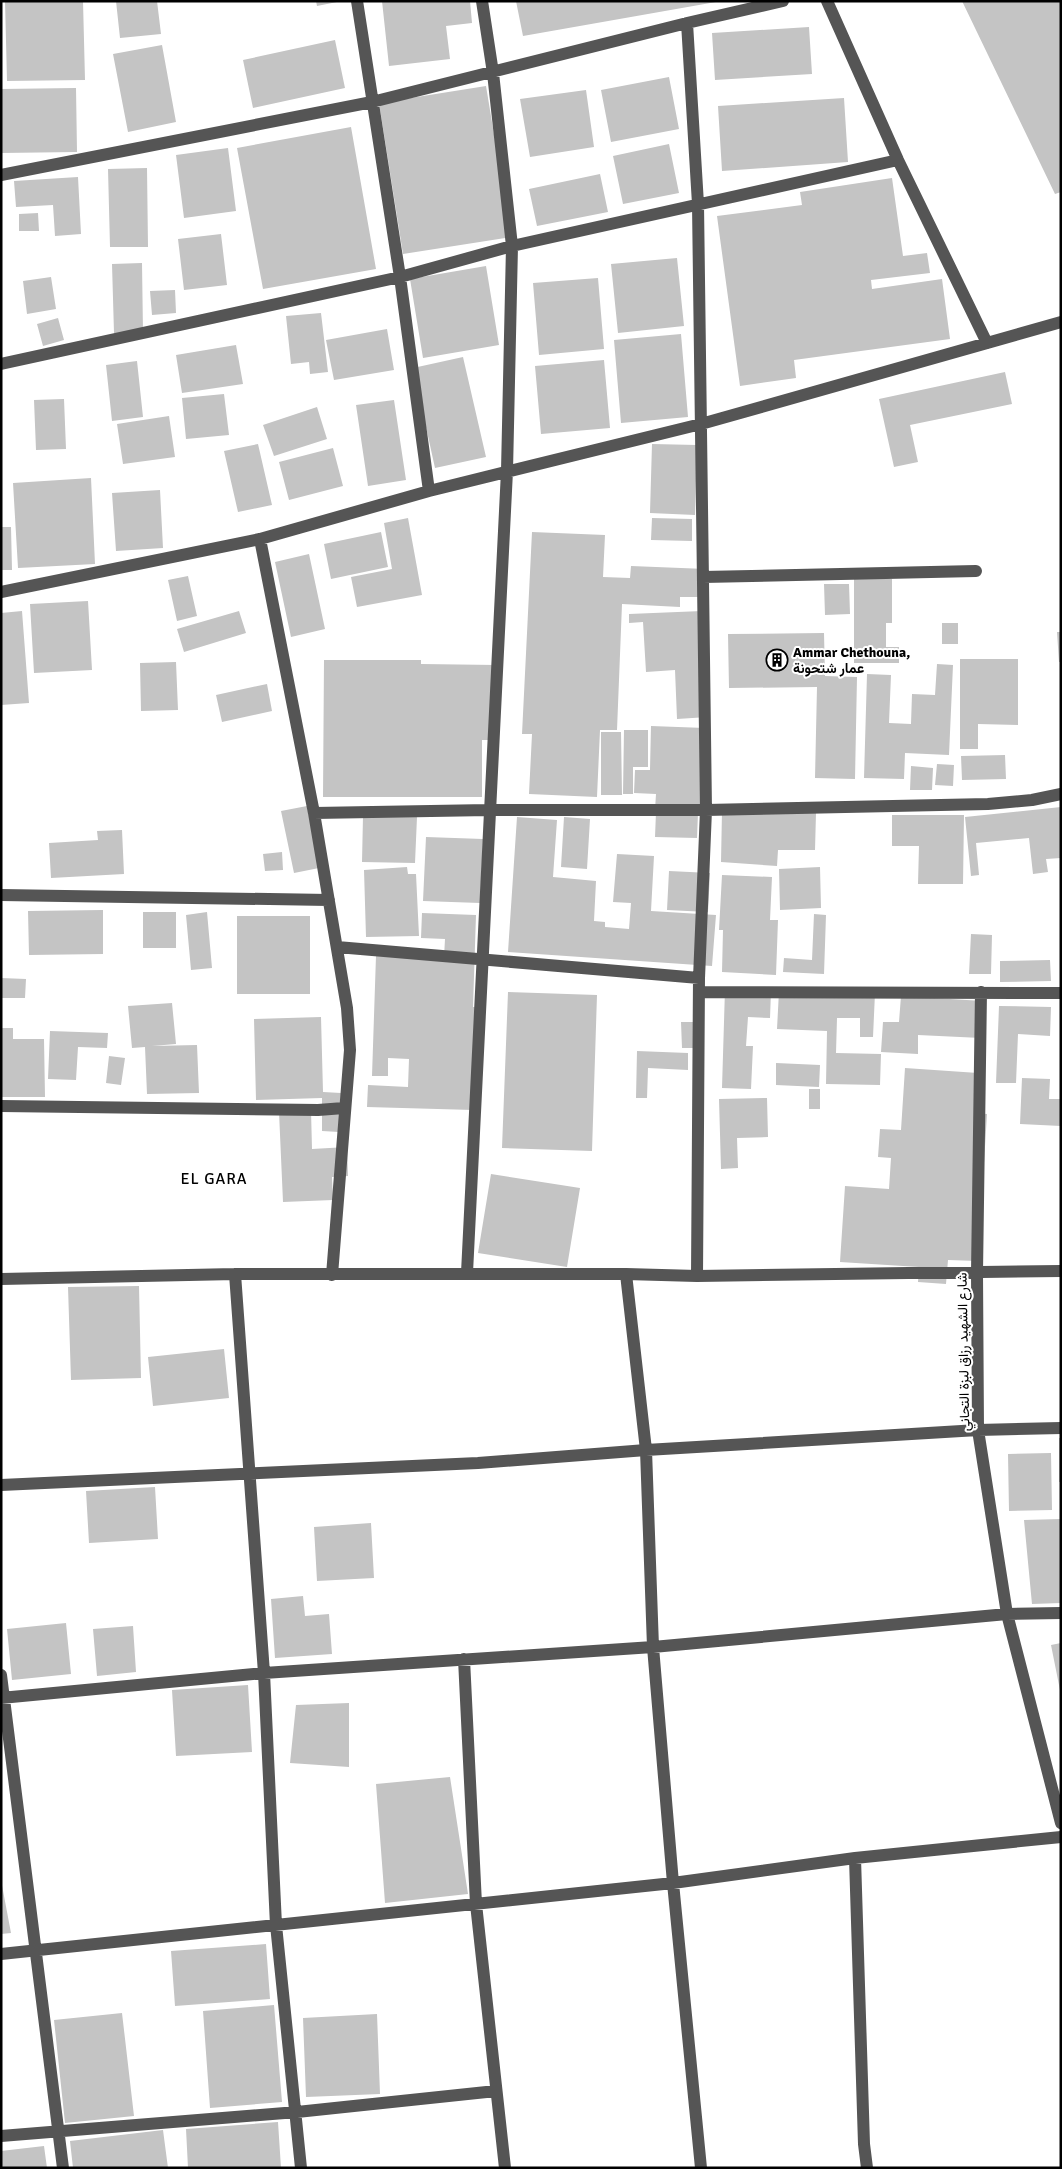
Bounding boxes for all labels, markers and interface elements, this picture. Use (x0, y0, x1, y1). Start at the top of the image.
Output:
place label: Ammar Chethouna, عمار شتحونة (793, 644, 910, 677)
building icon: Ammar Chethouna, عمار شتحونة (765, 648, 789, 672)
district label: EL GARA (180, 1169, 248, 1189)
street label: شارع الشهيد رزاق لبزة التجاني (954, 1272, 976, 1431)

